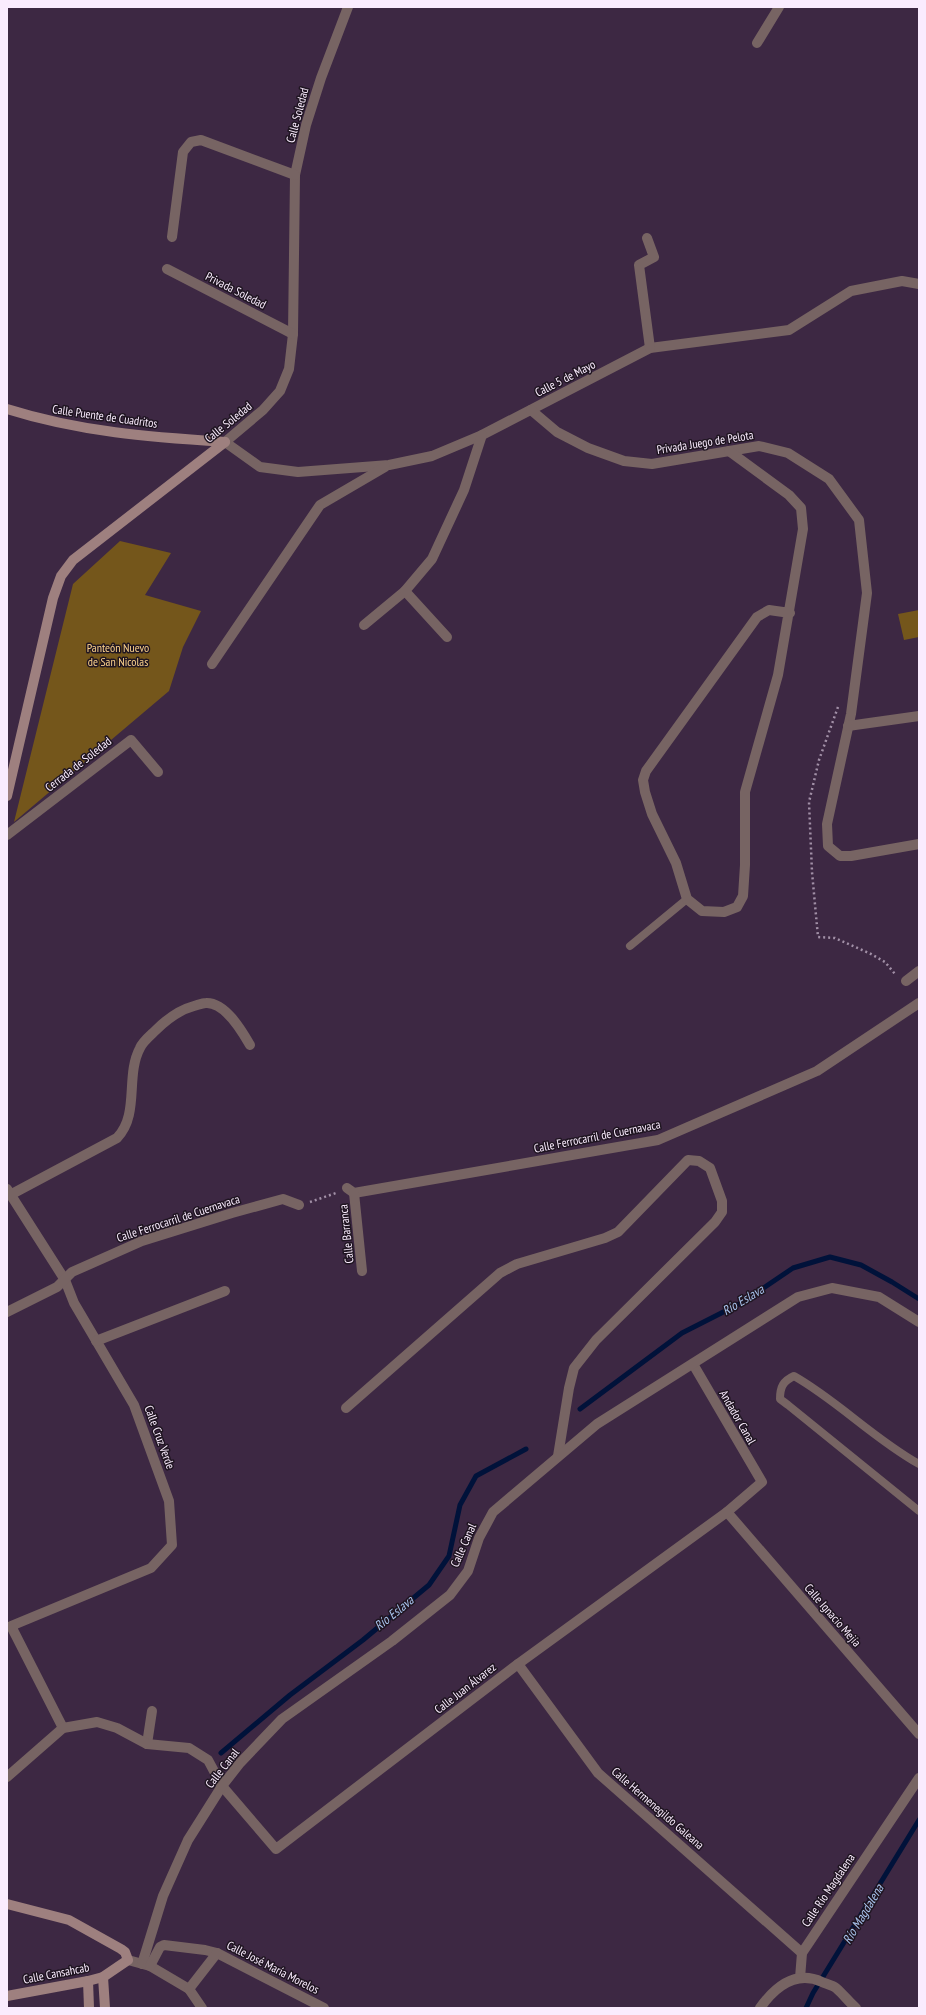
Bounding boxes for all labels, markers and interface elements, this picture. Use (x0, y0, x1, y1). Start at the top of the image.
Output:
street label: Calle Soledad (282, 86, 312, 144)
street label: Privada Soledad (203, 268, 269, 312)
street label: Calle 5 de Mayo (532, 356, 598, 400)
street label: Calle Soledad (201, 398, 255, 446)
street label: Calle Puente de Cuadritos (51, 401, 159, 431)
street label: Privada Juego de Pelota (656, 427, 755, 457)
park label: Panteón Nuevo de San Nicolas (87, 640, 149, 669)
street label: Cerrada de Soledad (42, 733, 114, 795)
street label: Calle Ferrocarril de Cuernavaca (532, 1116, 662, 1156)
street label: Calle Ferrocarril de Cuernavaca (115, 1191, 242, 1245)
street label: Calle Barranca (335, 1203, 357, 1264)
water label: Río Eslava (719, 1280, 768, 1319)
street label: Andador Canal (716, 1387, 760, 1447)
street label: Calle Cruz Verde (142, 1403, 178, 1471)
street label: Calle Canal (447, 1521, 479, 1569)
street label: Calle Ignacio Mejía (802, 1580, 865, 1650)
water label: Río Eslava (371, 1591, 418, 1634)
street label: Calle Juan Álvarez (431, 1659, 499, 1717)
street label: Calle Canal (202, 1745, 242, 1791)
street label: Calle Hermenegildo Galeana (609, 1764, 707, 1852)
street label: Calle Río Magdalena (798, 1851, 858, 1929)
water label: Río Magdalena (839, 1880, 888, 1947)
street label: Calle José María Morelos (224, 1937, 322, 1997)
street label: Calle Cansahcab (22, 1959, 90, 1987)

